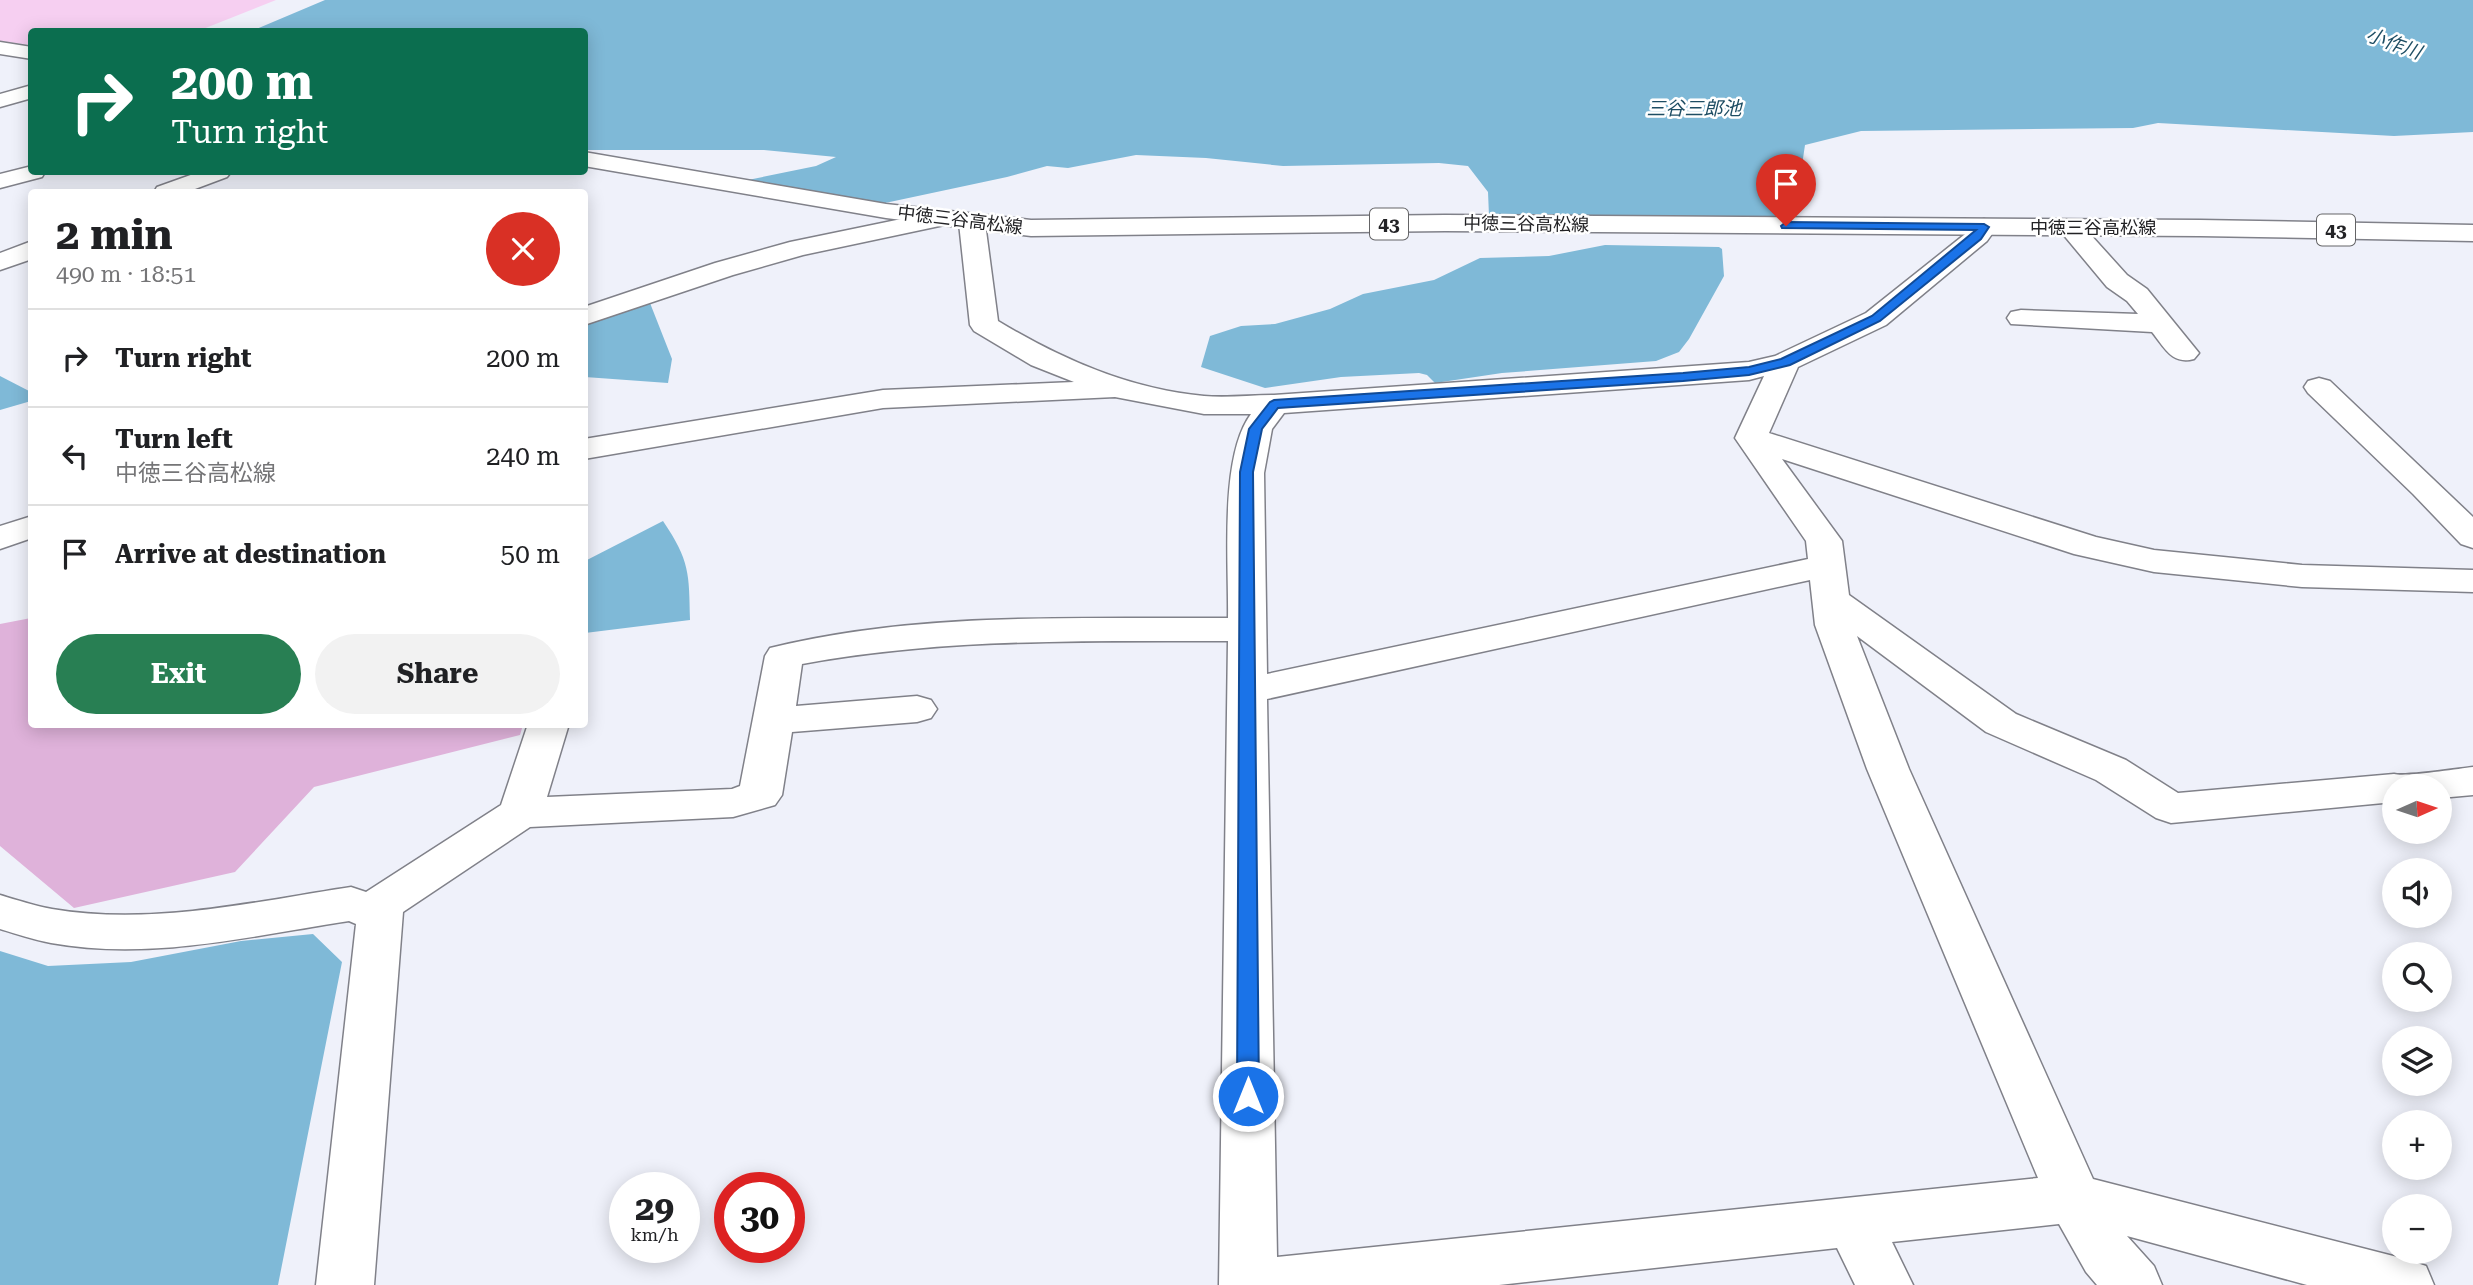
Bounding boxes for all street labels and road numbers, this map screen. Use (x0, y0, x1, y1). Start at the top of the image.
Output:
street label: 中徳三谷高松線 (896, 201, 1024, 238)
road number: 43 (1370, 208, 1408, 240)
street label: 中徳三谷高松線 (1463, 212, 1589, 235)
road number: 43 (2317, 214, 2355, 246)
street label: 中徳三谷高松線 (2030, 217, 2156, 238)

